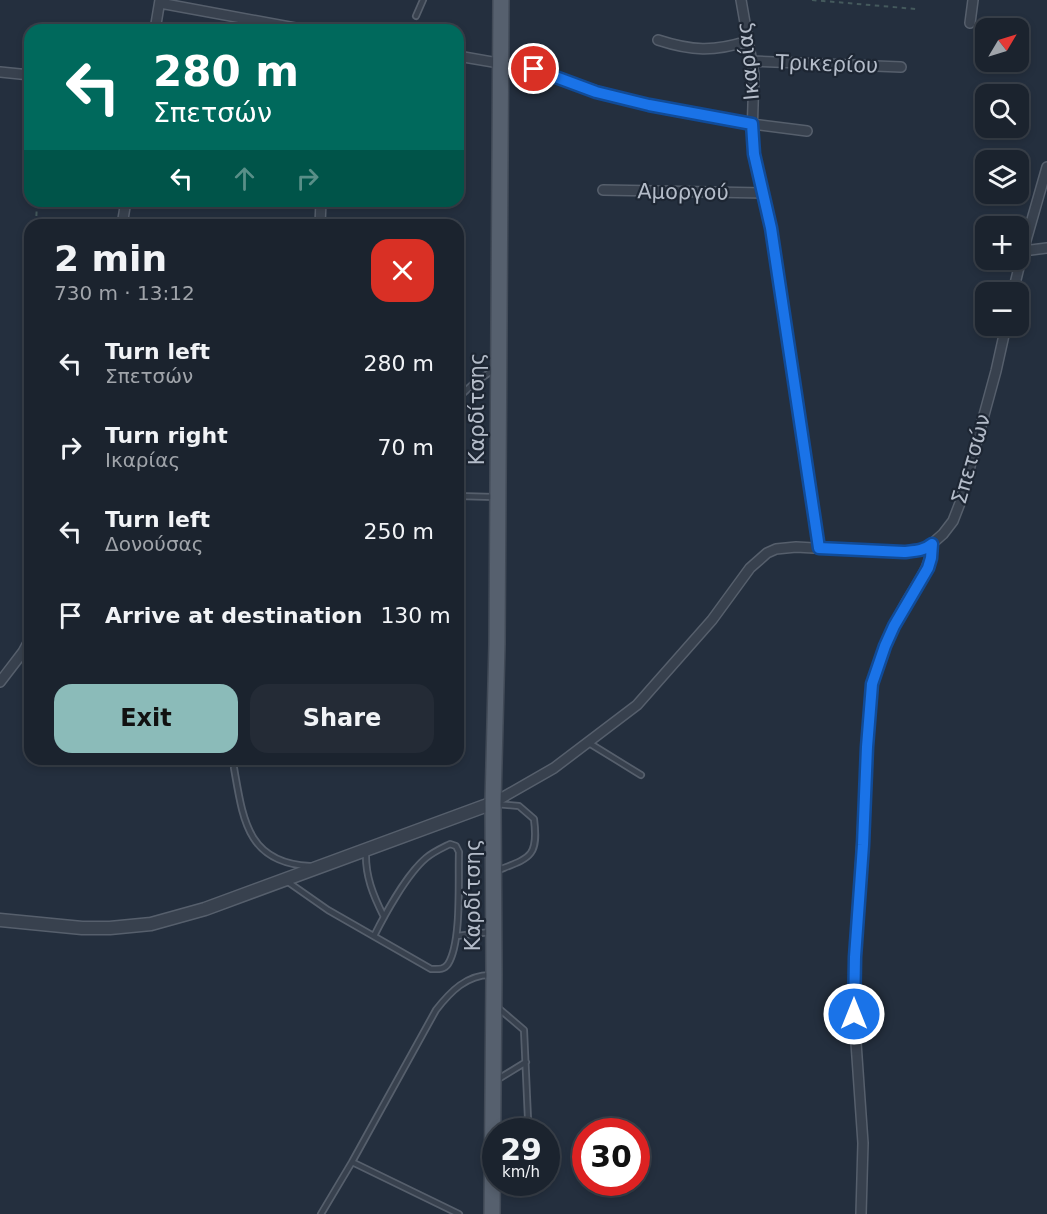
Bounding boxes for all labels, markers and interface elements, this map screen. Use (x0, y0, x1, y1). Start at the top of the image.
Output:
north arrow (975, 18, 1029, 72)
map controls (975, 18, 1029, 336)
street label: Ικαρίας (732, 20, 764, 102)
pin (508, 43, 559, 94)
text: 280 m (153, 47, 299, 96)
icon: left (54, 48, 132, 126)
street label: Τρικερίου (774, 50, 879, 78)
icon: arrive (517, 52, 550, 85)
button: search (975, 84, 1029, 138)
text: Σπετσών (153, 97, 272, 128)
button: layers (975, 150, 1029, 204)
icon: left (165, 162, 198, 195)
icon: ahead (228, 162, 261, 195)
icon: right (291, 162, 324, 195)
street label: Αμοργού (637, 179, 729, 205)
button: + (975, 216, 1029, 270)
text: 2 min (54, 238, 167, 279)
button: close (371, 239, 434, 302)
text: 730 m · 13:12 (54, 281, 195, 305)
button: − (975, 282, 1029, 336)
text: Turn left (105, 339, 210, 364)
icon: left (54, 347, 87, 380)
text: 280 m (364, 351, 434, 376)
street label: Καρδίτσης (465, 353, 489, 465)
text: Σπετσών (105, 364, 193, 388)
street label: Σπετσών (947, 411, 995, 507)
text: Turn right (105, 423, 228, 448)
icon: right (54, 431, 87, 464)
text: 70 m (378, 435, 434, 460)
text: Ικαρίας (105, 448, 180, 472)
text: Turn left (105, 507, 210, 532)
icon: left (54, 515, 87, 548)
text: 250 m (364, 519, 434, 544)
text: Δονούσας (105, 532, 204, 556)
icon: arrive (54, 599, 87, 632)
text: Arrive at destination (105, 603, 362, 628)
text: 130 m (380, 603, 451, 628)
button: Exit (54, 684, 238, 753)
button: Share (250, 684, 434, 753)
street label: Καρδίτσης (461, 839, 485, 951)
position arrow (822, 982, 886, 1046)
speed limit sign: 30 (572, 1118, 650, 1196)
text: 29 (500, 1132, 542, 1167)
text: km/h (502, 1163, 540, 1181)

